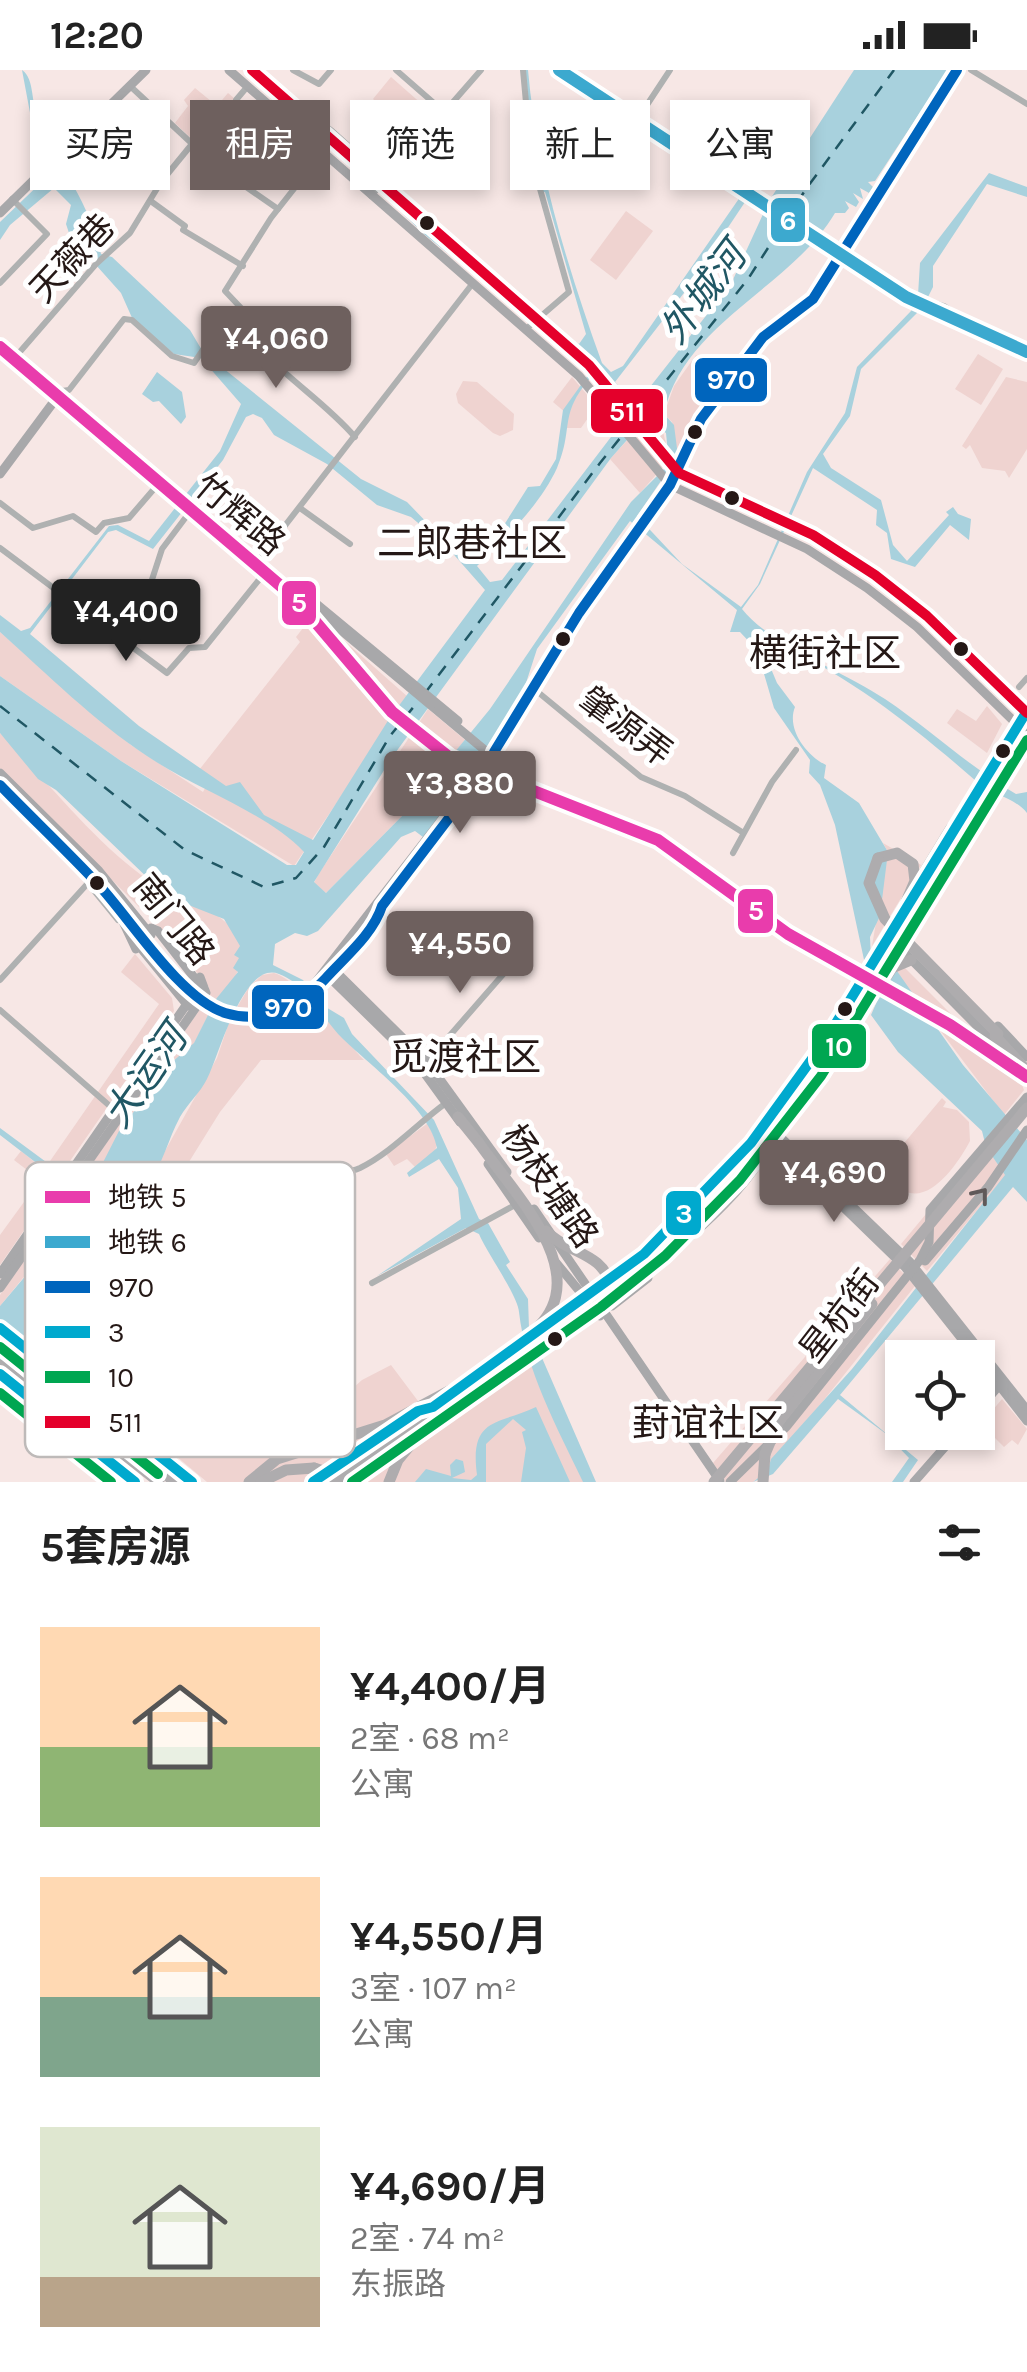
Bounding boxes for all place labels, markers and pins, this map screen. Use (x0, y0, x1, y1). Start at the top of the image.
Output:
unlabelled marker (417, 213, 437, 233)
pin: ¥4,060 (195, 306, 357, 391)
unlabelled marker (685, 422, 705, 442)
unlabelled marker (722, 488, 742, 508)
pin: ¥4,400 (45, 579, 207, 664)
unlabelled marker (553, 629, 573, 649)
unlabelled marker (951, 639, 971, 659)
unlabelled marker (993, 741, 1013, 761)
pin: ¥3,880 (379, 751, 541, 836)
unlabelled marker (87, 873, 107, 893)
pin: ¥4,550 (379, 911, 541, 996)
unlabelled marker (835, 999, 855, 1019)
pin: ¥4,690 (753, 1140, 915, 1225)
unlabelled marker (545, 1329, 565, 1349)

